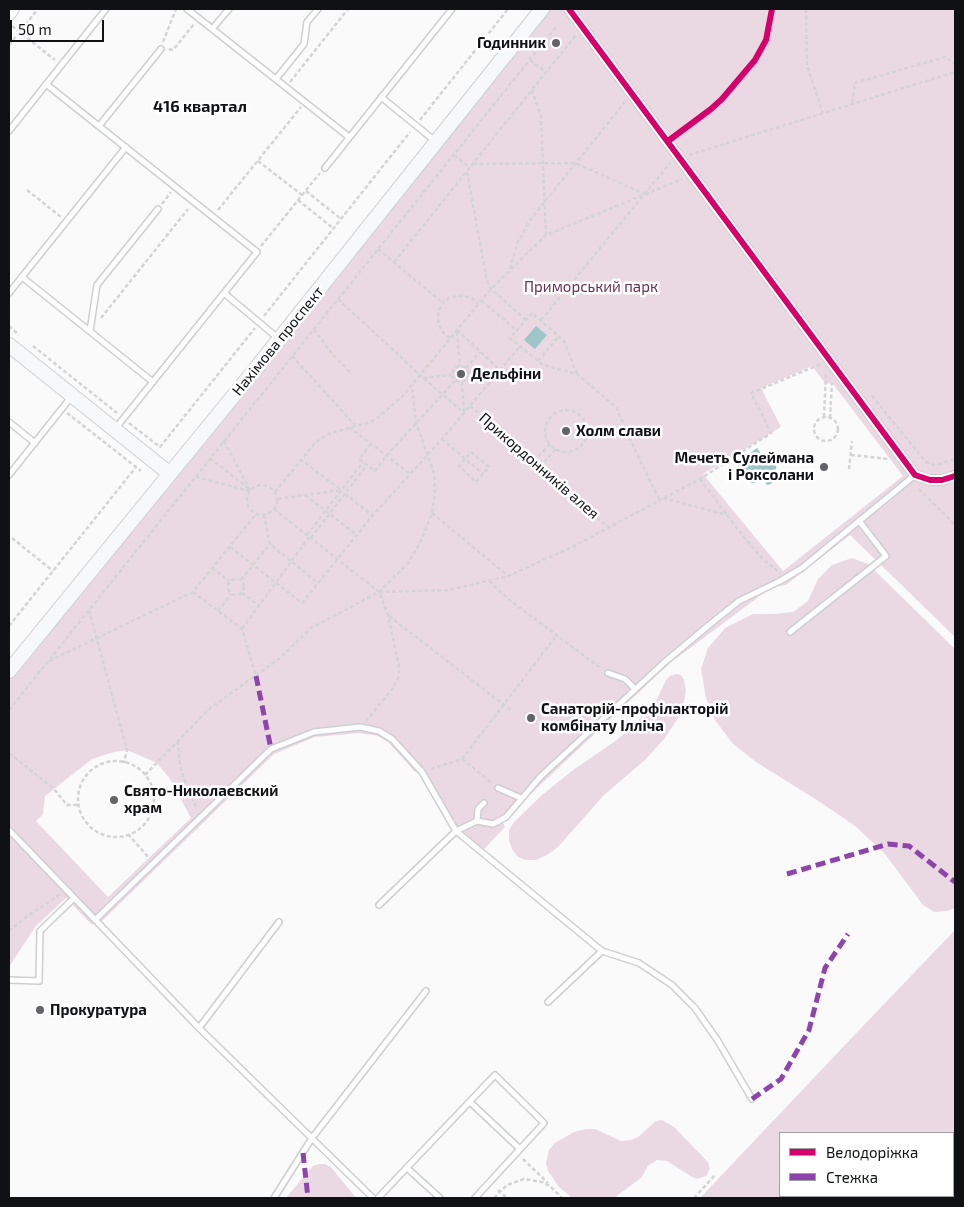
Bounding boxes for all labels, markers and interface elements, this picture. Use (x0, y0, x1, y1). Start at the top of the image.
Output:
scale bar (12, 10, 106, 42)
text: 50 m (18, 20, 52, 38)
place label: Годинник (477, 34, 546, 52)
marker: Годинник (550, 37, 562, 49)
district label: 416 квартал (153, 97, 247, 117)
park label: Приморський парк (524, 278, 658, 296)
street label: Нахімова проспект (228, 283, 328, 399)
place label: Дельфіни (471, 365, 541, 383)
marker: Дельфіни (455, 368, 467, 380)
street label: Прикордонників алея (475, 409, 603, 523)
place label: Холм слави (576, 422, 661, 440)
marker: Холм слави (560, 425, 572, 437)
place label: Мечеть Сулеймана і Роксолани (675, 449, 814, 484)
marker: Мечеть Сулеймана і Роксолани (818, 461, 830, 473)
place label: Санаторій-профілакторій комбінату Ілліча (541, 700, 728, 735)
marker: Санаторій-профілакторій комбінату Ілліча (525, 712, 537, 724)
place label: Свято-Николаевский храм (124, 782, 278, 817)
marker: Свято-Николаевский храм (108, 794, 120, 806)
place label: Прокуратура (50, 1001, 147, 1019)
marker: Прокуратура (34, 1004, 46, 1016)
legend (779, 1132, 954, 1197)
text: Велодоріжка (826, 1143, 918, 1161)
text: Стежка (826, 1168, 878, 1186)

